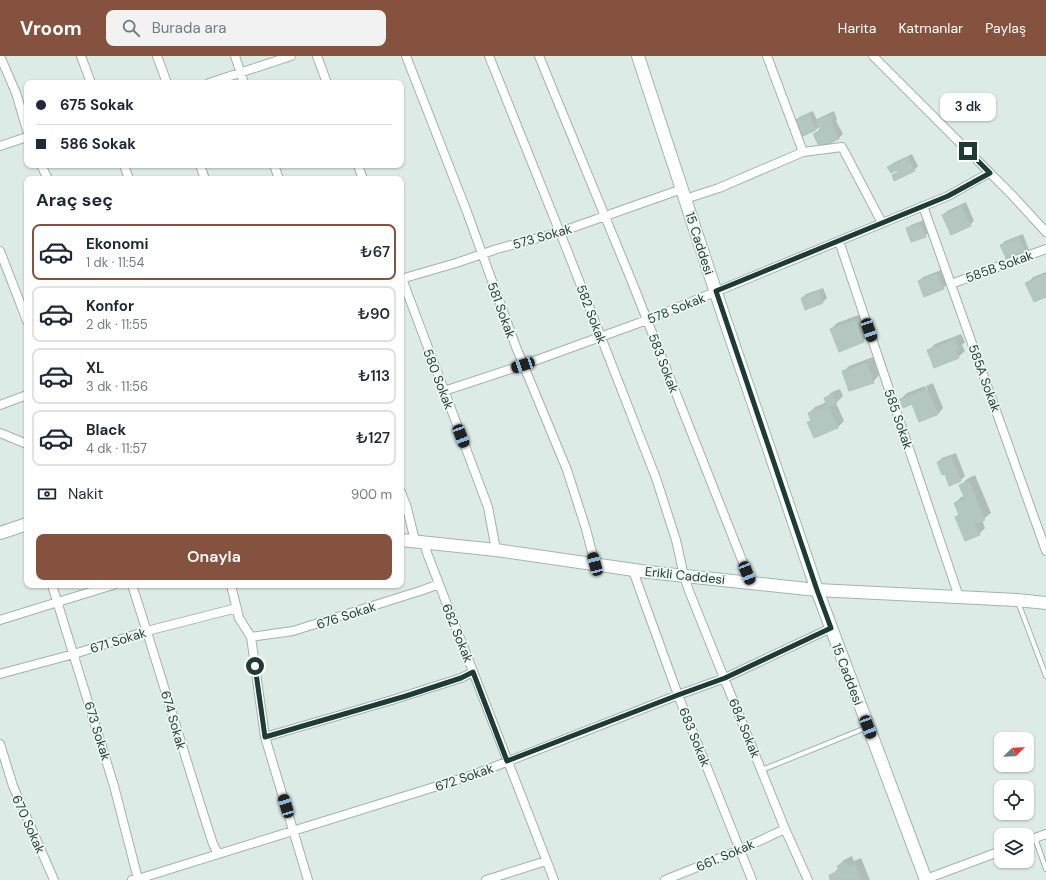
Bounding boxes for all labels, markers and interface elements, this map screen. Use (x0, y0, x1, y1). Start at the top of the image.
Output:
search box (106, 10, 386, 46)
text: Vroom (20, 16, 82, 41)
icon: search (120, 17, 142, 39)
text: Burada ara (152, 18, 226, 38)
text: Harita (838, 19, 876, 37)
text: Katmanlar (898, 19, 963, 37)
text: Paylaş (985, 19, 1026, 37)
callout: 3 dk (940, 93, 996, 121)
text: 675 Sokak (60, 95, 134, 115)
text: 3 dk (955, 98, 981, 115)
text: 586 Sokak (60, 134, 136, 154)
route end (959, 142, 977, 160)
text: Araç seç (36, 188, 113, 212)
street label: 15 Caddesi (681, 210, 718, 277)
street label: 573 Sokak (511, 220, 574, 253)
icon: car (38, 234, 74, 270)
text: Ekonomi (86, 234, 148, 254)
text: ₺67 (360, 242, 390, 262)
street label: 585B Sokak (963, 246, 1036, 287)
text: 1 dk · 11:54 (86, 254, 144, 271)
street label: 581 Sokak (484, 280, 520, 341)
street label: 582 Sokak (572, 282, 611, 347)
street label: 578 Sokak (645, 289, 708, 328)
icon: car (38, 296, 74, 332)
text: Konfor (86, 296, 134, 316)
text: ₺90 (358, 304, 390, 324)
text: 2 dk · 11:55 (86, 316, 148, 333)
car (859, 317, 879, 343)
street label: 583 Sokak (644, 331, 683, 396)
street label: 585A Sokak (964, 342, 1005, 415)
street label: 580 Sokak (419, 346, 458, 412)
car (510, 356, 536, 374)
icon: car (38, 358, 74, 394)
text: XL (86, 358, 104, 378)
text: ₺113 (358, 366, 390, 386)
text: 3 dk · 11:56 (86, 378, 148, 395)
street label: 585 Sokak (880, 387, 917, 452)
icon: car (38, 420, 74, 456)
text: Black (86, 420, 126, 440)
car (451, 423, 471, 449)
text: ₺127 (356, 428, 390, 448)
text: 4 dk · 11:57 (86, 440, 147, 457)
icon: cash (36, 483, 58, 505)
text: Nakit (68, 484, 103, 504)
text: 900 m (351, 486, 392, 503)
button: Onayla (36, 534, 392, 580)
car (586, 551, 604, 577)
car (737, 560, 757, 586)
street label: Erikli Caddesi (644, 563, 726, 588)
street label: 676 Sokak (314, 598, 378, 633)
street label: 682 Sokak (438, 601, 477, 666)
street label: 671 Sokak (88, 624, 149, 657)
street label: 15 Caddesi (828, 641, 867, 708)
route start (246, 657, 264, 675)
street label: 674 Sokak (157, 689, 190, 752)
street label: 684 Sokak (725, 696, 764, 761)
street label: 673 Sokak (80, 700, 115, 763)
street label: 683 Sokak (675, 705, 714, 770)
car (858, 714, 878, 740)
north arrow (994, 732, 1034, 772)
map controls (994, 732, 1034, 868)
street label: 672 Sokak (433, 759, 496, 795)
button: locate (994, 780, 1034, 820)
street label: 670 Sokak (8, 792, 49, 857)
car (277, 793, 295, 819)
button: layers (994, 828, 1034, 868)
street label: 661. Sokak (693, 835, 757, 875)

